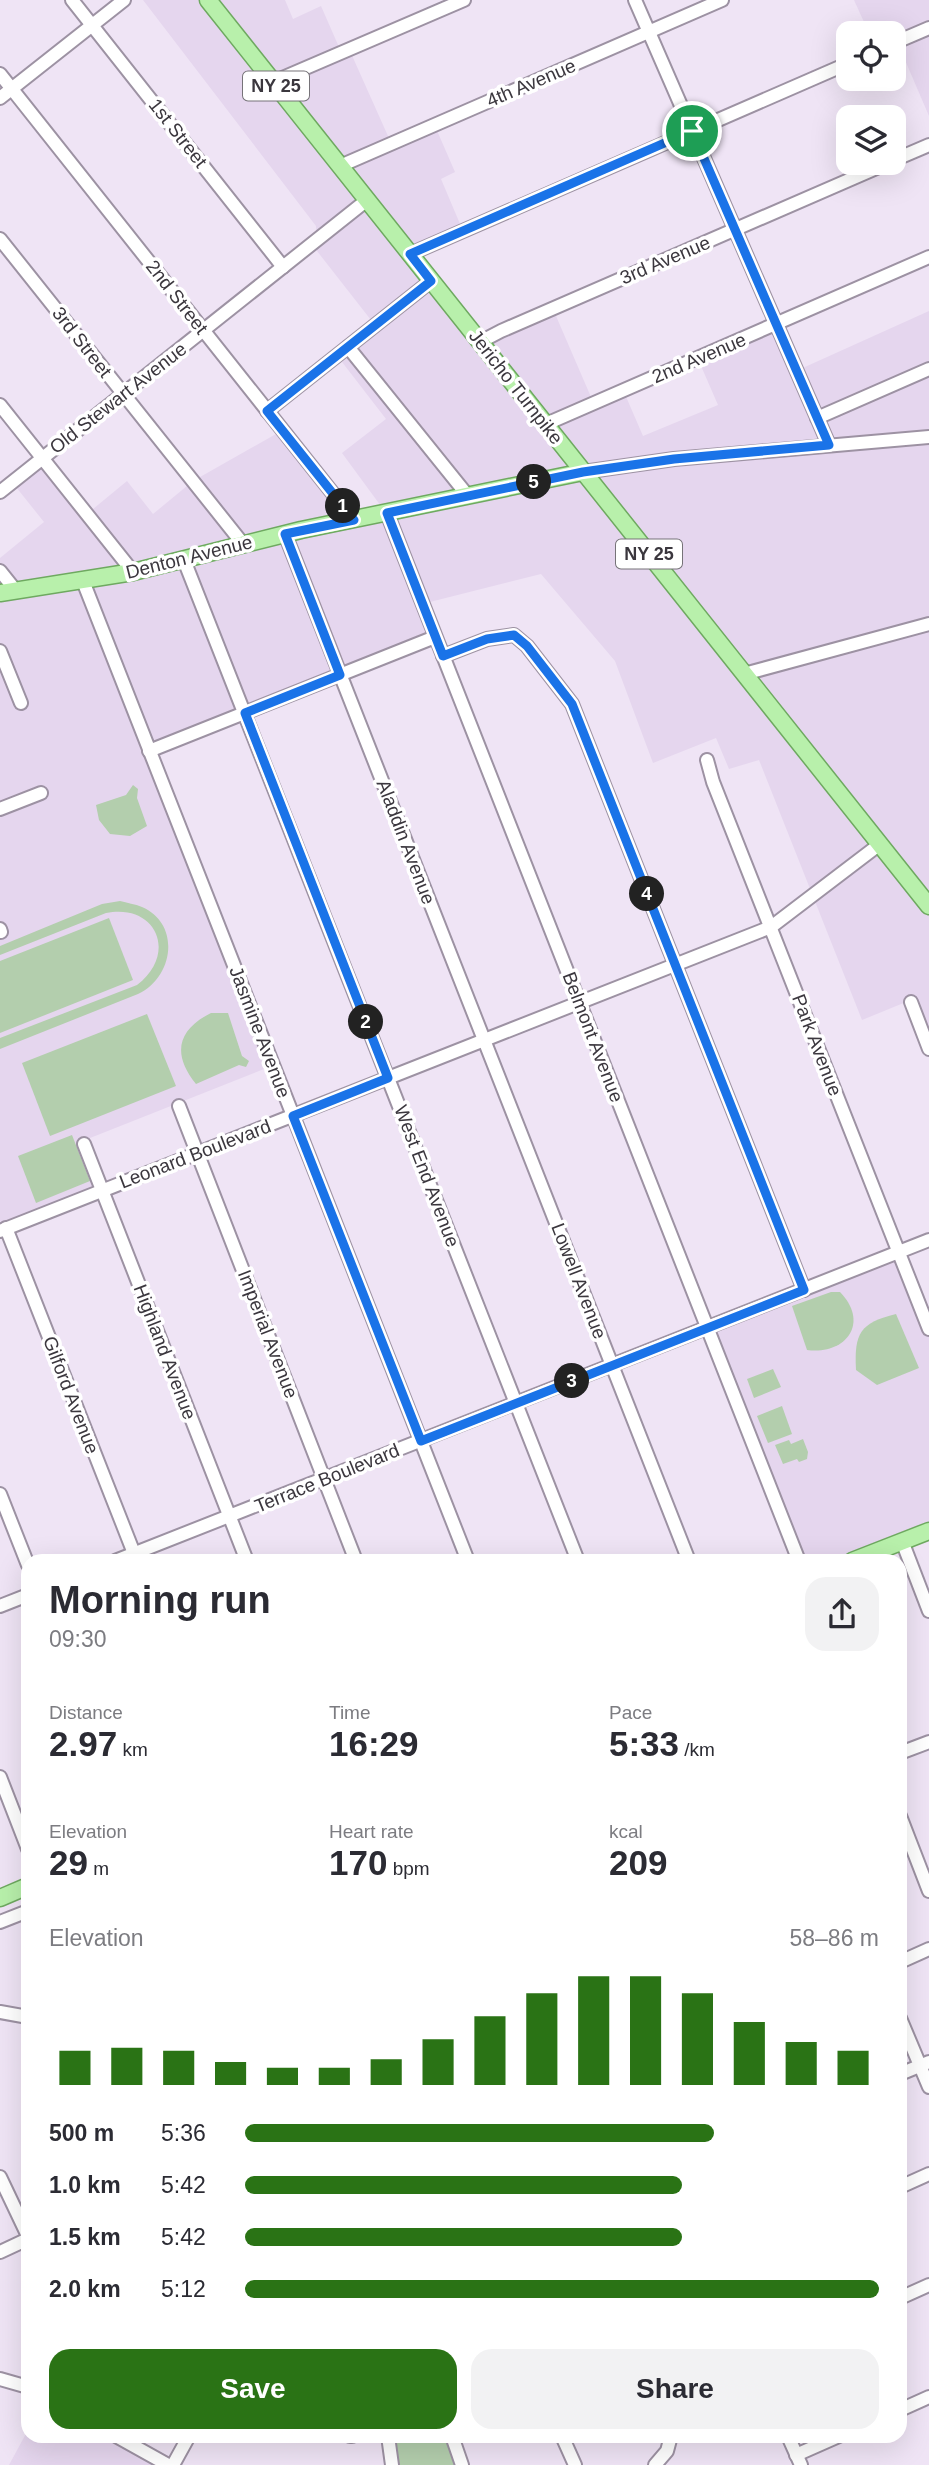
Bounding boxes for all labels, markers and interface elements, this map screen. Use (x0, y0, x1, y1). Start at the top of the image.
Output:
map controls (836, 21, 906, 175)
button: locate (836, 21, 906, 91)
street label: 4th Avenue (483, 55, 579, 111)
road number: NY 25 (243, 72, 309, 100)
street label: 1st Street (145, 94, 212, 172)
pin (662, 101, 722, 161)
button: layers (836, 105, 906, 175)
icon: arrive (673, 112, 711, 150)
street label: 3rd Avenue (617, 232, 713, 288)
street label: 2nd Street (142, 256, 213, 339)
street label: 3rd Street (48, 303, 116, 382)
street label: Jericho Turnpike (465, 326, 567, 448)
street label: 2nd Avenue (649, 329, 749, 387)
street label: Old Stewart Avenue (46, 338, 190, 458)
pin: 5 (516, 464, 552, 500)
text: 5 (528, 471, 539, 492)
pin: 1 (326, 489, 360, 524)
text: 1 (337, 495, 348, 516)
street label: Denton Avenue (124, 531, 254, 583)
road number: NY 25 (616, 540, 682, 568)
street label: Aladdin Avenue (373, 777, 439, 907)
pin: 4 (630, 876, 664, 912)
text: 4 (641, 883, 652, 904)
street label: Jasmine Avenue (225, 963, 295, 1101)
street label: Belmont Avenue (558, 969, 628, 1105)
street label: Park Avenue (788, 991, 846, 1099)
pin: 2 (348, 1004, 384, 1040)
text: 2 (360, 1011, 371, 1032)
street label: West End Avenue (390, 1102, 464, 1250)
street label: Leonard Boulevard (116, 1115, 274, 1193)
street label: Lowell Avenue (547, 1220, 611, 1342)
street label: Imperial Avenue (234, 1267, 302, 1401)
street label: Highland Avenue (130, 1281, 200, 1423)
street label: Gilford Avenue (39, 1333, 103, 1457)
pin: 3 (554, 1364, 590, 1398)
text: 3 (566, 1370, 577, 1391)
street label: Terrace Boulevard (252, 1439, 402, 1517)
button: share (805, 1577, 879, 1651)
text: Morning run (49, 1579, 271, 1621)
text: 09:30 (49, 1626, 107, 1652)
text: Distance (49, 1702, 123, 1723)
text: Time (329, 1702, 371, 1723)
text: Pace (609, 1702, 652, 1723)
text: 2.97 (49, 1724, 117, 1763)
text: 16:29 (329, 1724, 419, 1763)
text: 5:33 (609, 1724, 679, 1763)
text: km (117, 1739, 148, 1760)
text: /km (679, 1739, 715, 1760)
text: Elevation (49, 1821, 127, 1842)
text: Heart rate (329, 1821, 413, 1842)
text: kcal (609, 1821, 643, 1842)
text: 29 (49, 1843, 88, 1882)
text: 170 (329, 1843, 387, 1882)
text: 209 (609, 1843, 667, 1882)
text: m (88, 1858, 109, 1879)
text: bpm (387, 1858, 430, 1879)
text: Elevation (49, 1925, 144, 1951)
text: 58–86 m (789, 1925, 879, 1951)
text: 500 m (49, 2120, 114, 2146)
text: 5:36 (161, 2120, 206, 2146)
text: 1.0 km (49, 2172, 121, 2198)
text: 5:42 (161, 2172, 206, 2198)
text: 1.5 km (49, 2224, 121, 2250)
text: 5:42 (161, 2224, 206, 2250)
text: 2.0 km (49, 2276, 121, 2302)
text: 5:12 (161, 2276, 206, 2302)
button: Save (49, 2349, 457, 2429)
button: Share (471, 2349, 879, 2429)

